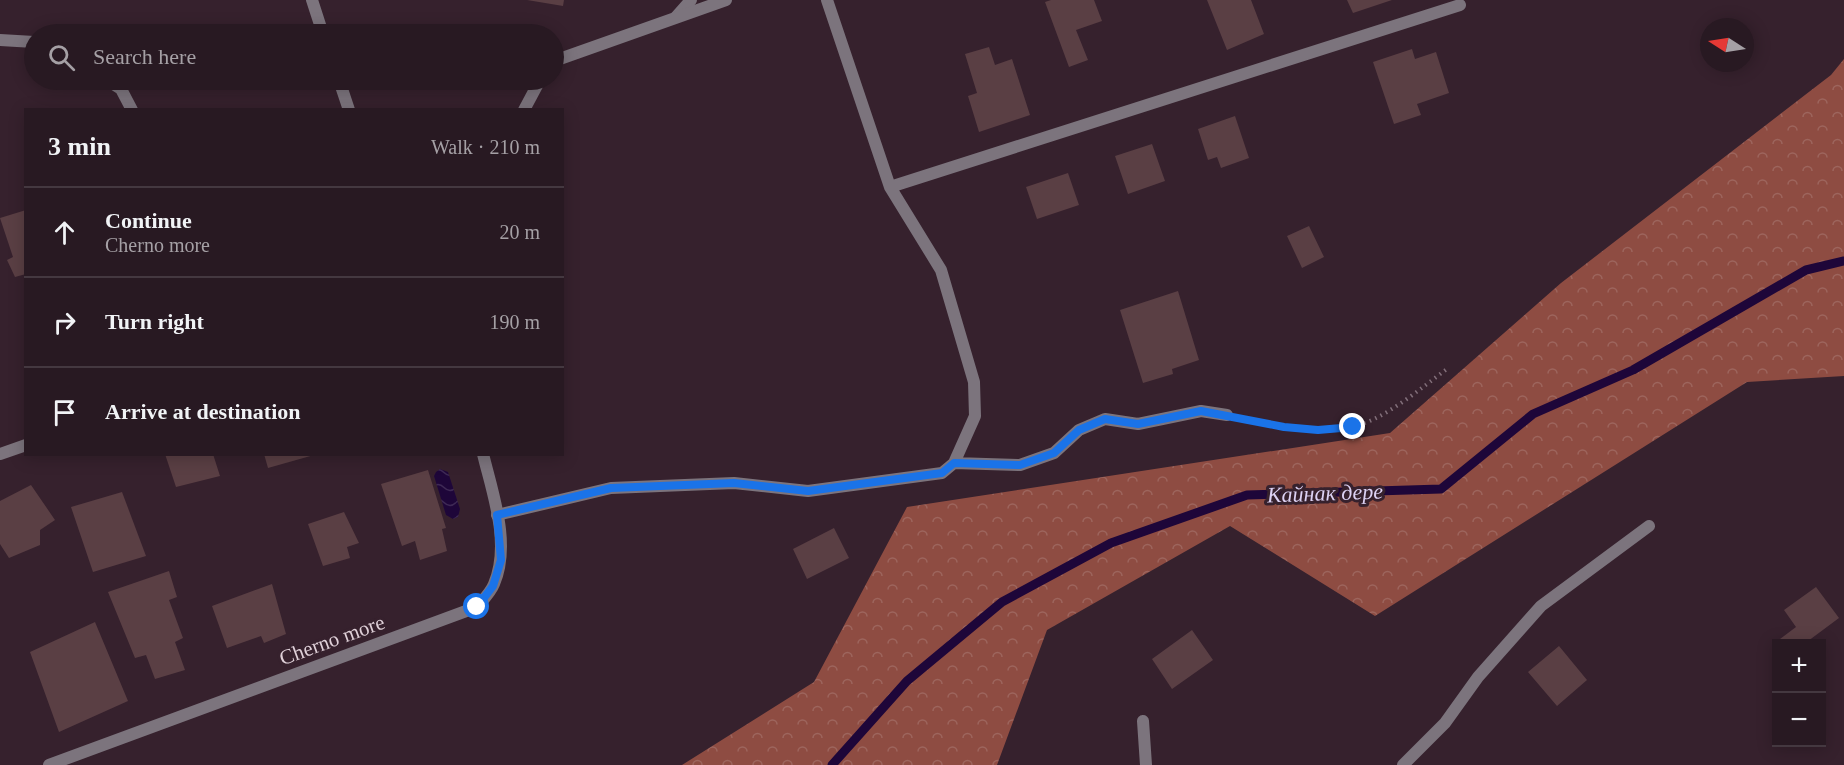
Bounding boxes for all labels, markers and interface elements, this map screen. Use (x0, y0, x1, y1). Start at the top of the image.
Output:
north arrow (1700, 18, 1754, 72)
search box (24, 24, 564, 90)
icon: search (45, 41, 78, 74)
text: Search here (93, 44, 196, 69)
text: 3 min (48, 132, 111, 161)
text: Walk · 210 m (431, 136, 540, 158)
text: Continue (105, 208, 192, 233)
icon: ahead (48, 216, 81, 249)
text: 20 m (499, 221, 540, 243)
text: Cherno more (105, 234, 210, 256)
icon: right (48, 306, 81, 339)
text: Turn right (105, 309, 204, 334)
text: 190 m (489, 311, 540, 333)
icon: arrive (48, 396, 81, 429)
text: Arrive at destination (105, 399, 301, 424)
route end (1339, 413, 1365, 439)
water label: Кайнак дере (1265, 478, 1384, 508)
route start (463, 593, 489, 619)
street label: Cherno more (276, 610, 388, 670)
map controls (1772, 639, 1826, 747)
button: + (1772, 639, 1826, 693)
button: − (1772, 693, 1826, 747)

